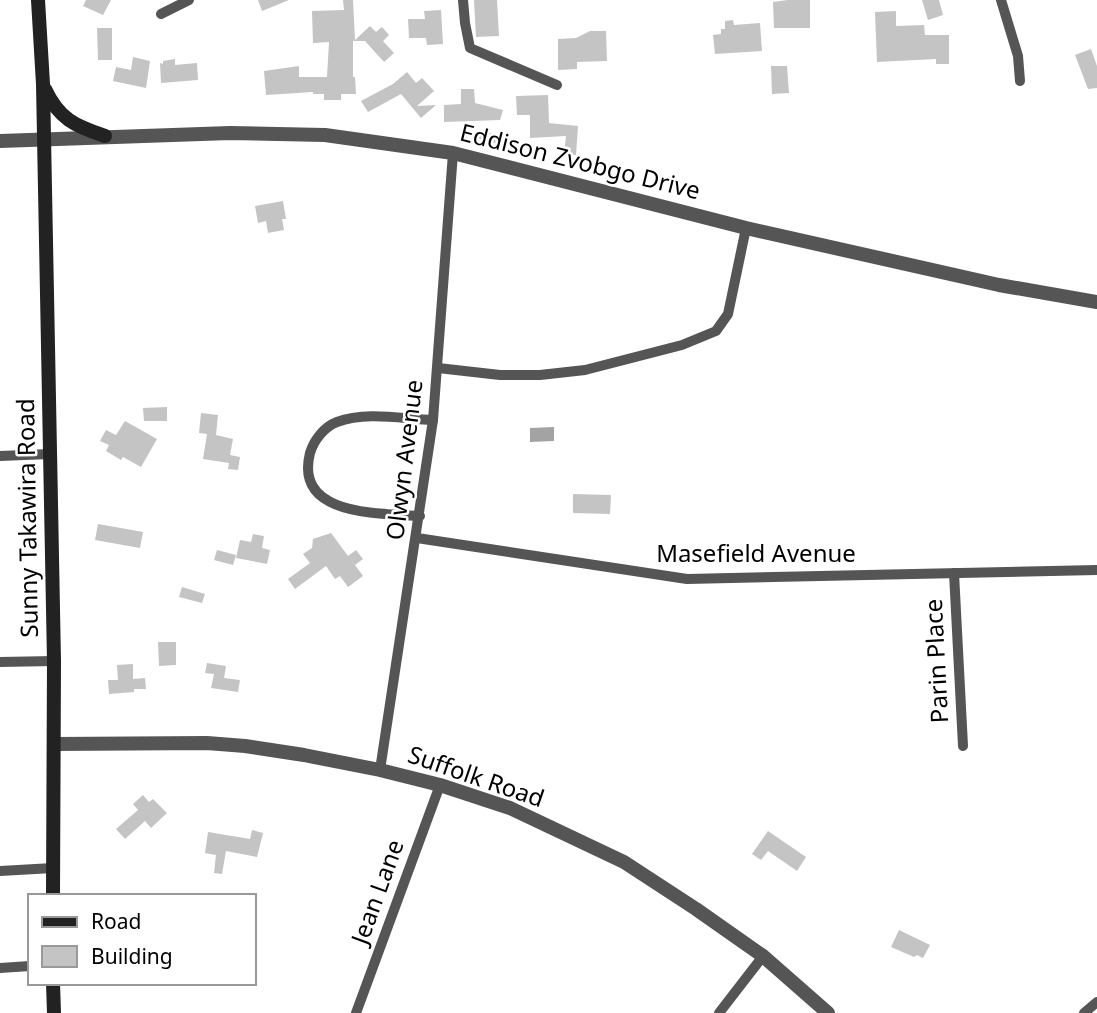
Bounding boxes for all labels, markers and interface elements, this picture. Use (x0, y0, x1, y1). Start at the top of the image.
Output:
street label: Eddison Zvobgo Drive (457, 115, 704, 206)
street label: Olwyn Avenue (377, 378, 430, 542)
street label: Sunny Takawira Road (8, 398, 45, 638)
street label: Masefield Avenue (656, 536, 856, 569)
street label: Parin Place (916, 598, 955, 724)
street label: Suffolk Road (404, 737, 549, 814)
street label: Jean Lane (342, 835, 411, 950)
legend (28, 894, 256, 985)
text: Road (91, 907, 141, 935)
text: Building (91, 942, 173, 970)

